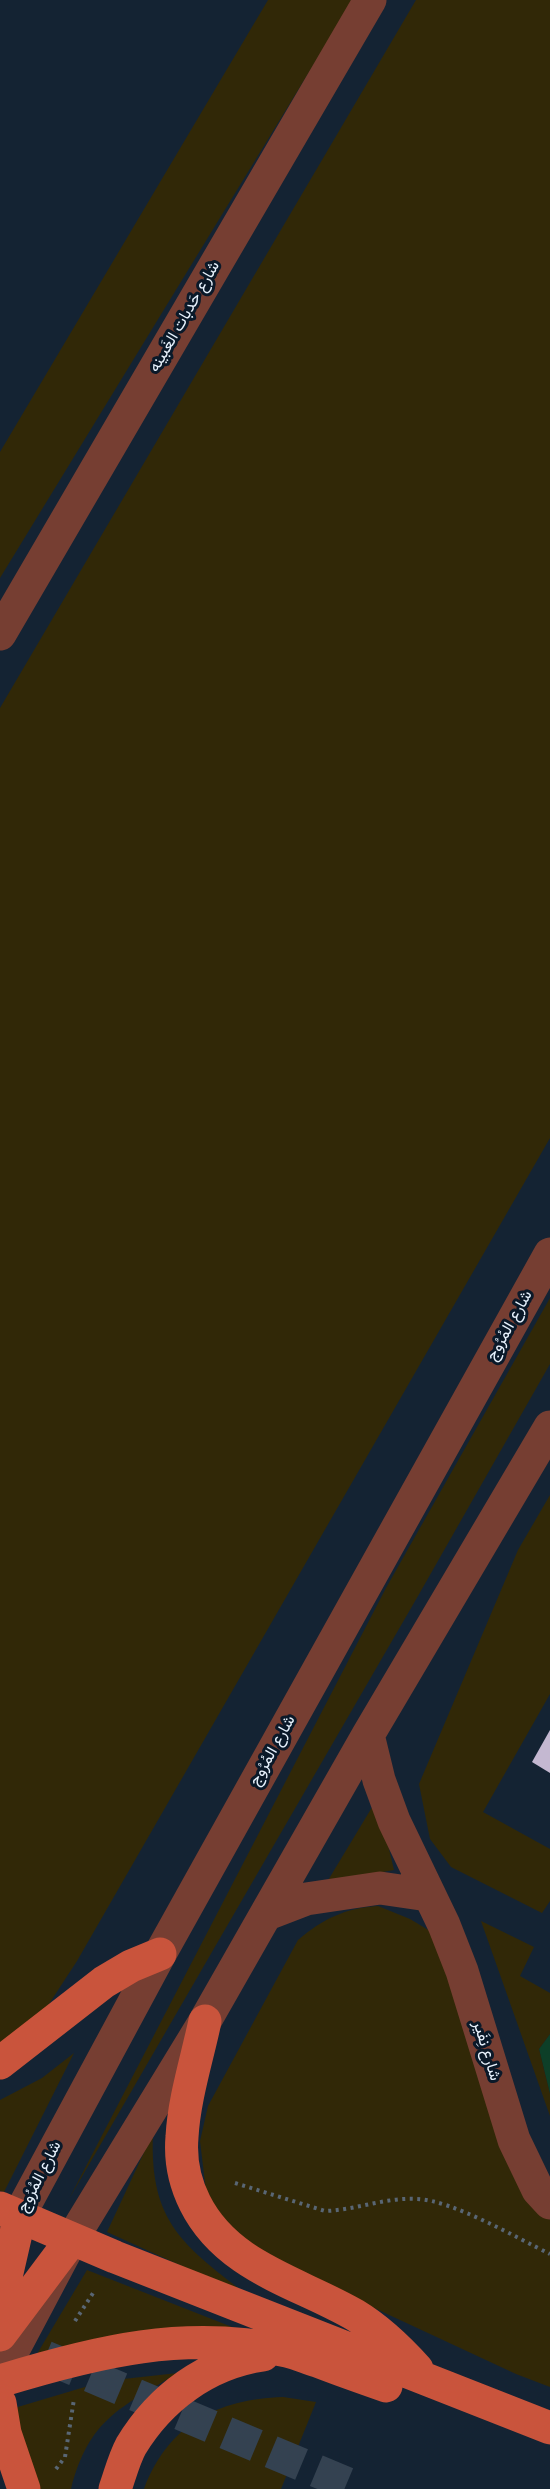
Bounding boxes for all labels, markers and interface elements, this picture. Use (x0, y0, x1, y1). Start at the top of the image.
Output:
street label: شارع حَدبات الغَبينه (145, 258, 225, 376)
street label: شارع المُرُوج (483, 1287, 537, 1365)
street label: شارع المُرُوج (246, 1712, 300, 1790)
street label: شارع نِفَير (468, 2019, 504, 2083)
street label: شارع المُرُوج (14, 2138, 66, 2216)

